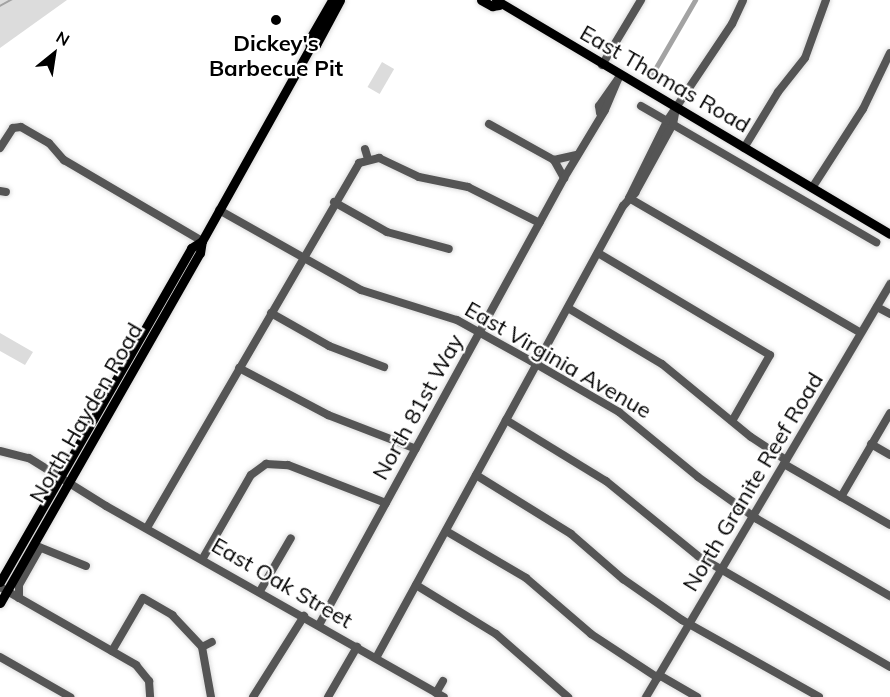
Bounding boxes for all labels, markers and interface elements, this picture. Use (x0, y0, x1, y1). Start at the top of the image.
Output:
marker: Dickey's Barbecue Pit (269, 13, 283, 27)
street label: East Thomas Road (575, 20, 755, 138)
north arrow (24, 24, 84, 84)
text: N (53, 27, 73, 50)
place label: Dickey's Barbecue Pit (209, 30, 343, 82)
street label: East Virginia Avenue (460, 296, 656, 424)
street label: North Hayden Road (24, 318, 148, 508)
street label: North 81st Way (367, 330, 469, 484)
street label: North Granite Reef Road (677, 368, 829, 596)
street label: East Oak Street (207, 532, 357, 634)

